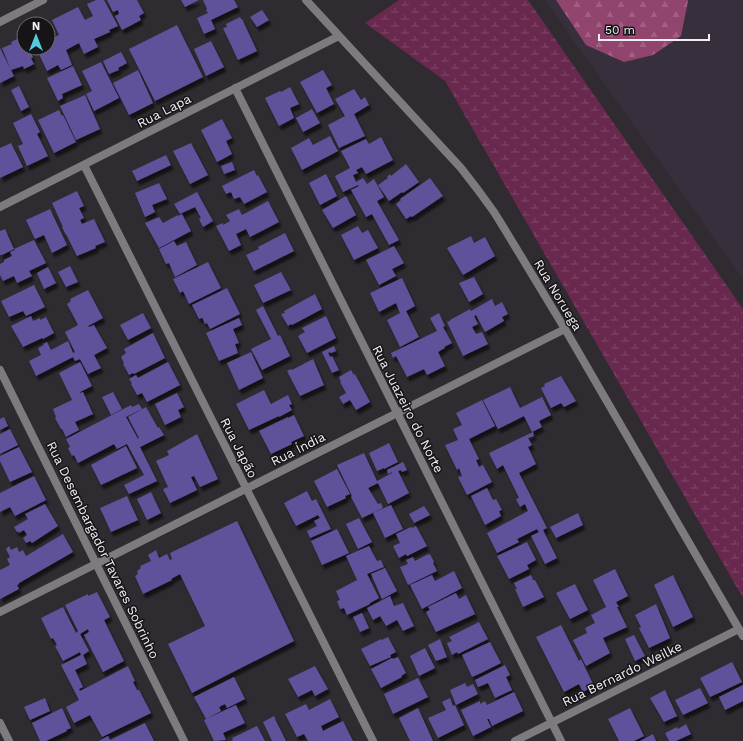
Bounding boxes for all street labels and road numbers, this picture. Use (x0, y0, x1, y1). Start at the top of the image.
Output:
street label: Rua Lapa (134, 91, 194, 131)
street label: Rua Noruega (531, 257, 585, 334)
street label: Rua Juazeiro do Norte (369, 343, 447, 475)
street label: Rua Japão (217, 415, 261, 481)
street label: Rua Índia (268, 428, 328, 469)
street label: Rua Desembargador Tavares Sobrinho (44, 439, 162, 661)
street label: Rua Bernardo Weilke (560, 638, 684, 710)

